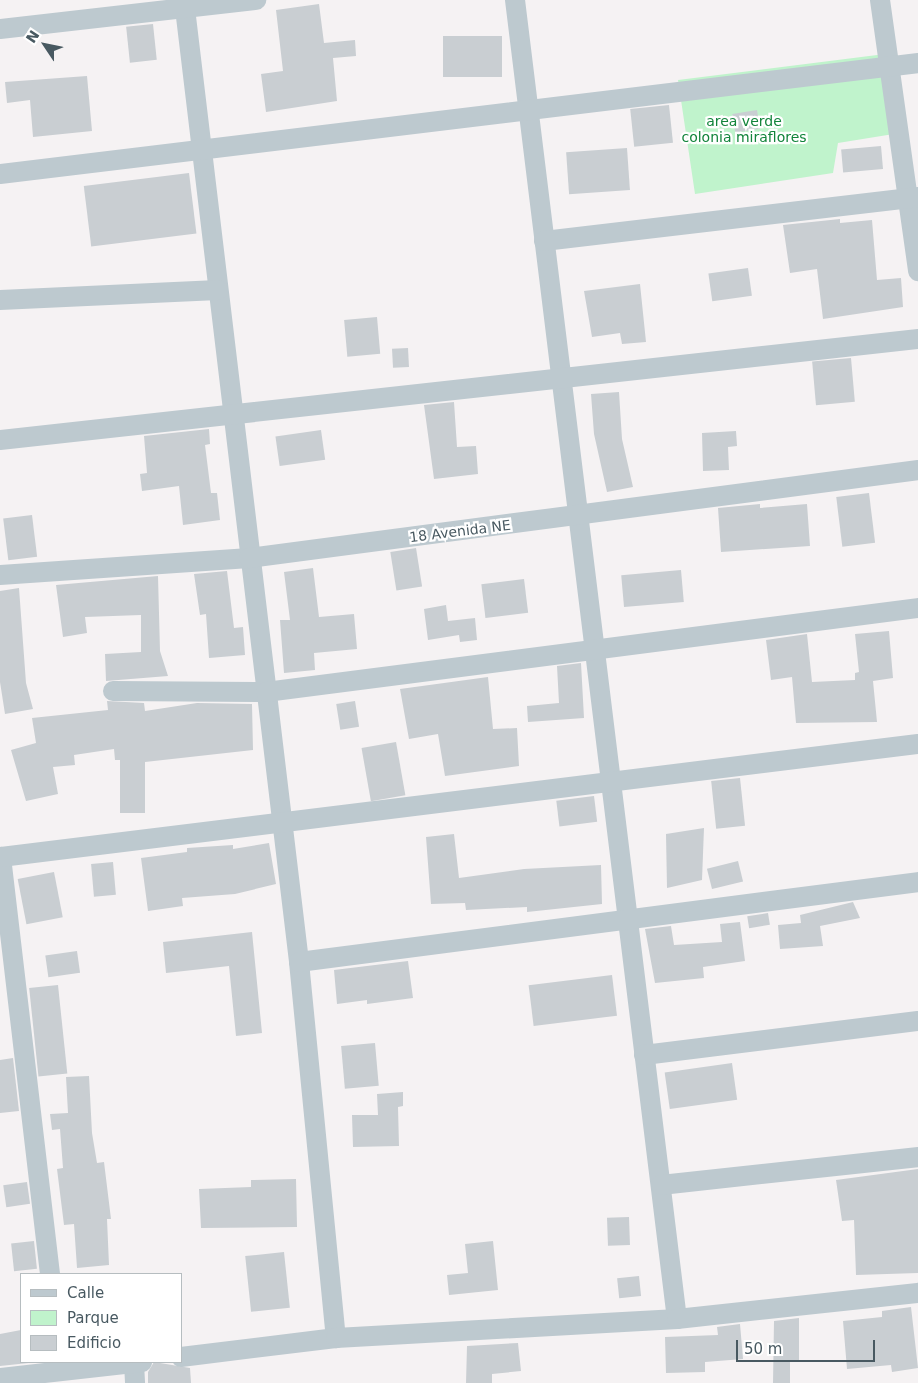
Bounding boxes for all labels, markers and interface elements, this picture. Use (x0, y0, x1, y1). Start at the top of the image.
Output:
north arrow (20, 20, 70, 70)
text: N (23, 27, 42, 46)
park label: area verde colonia miraflores (681, 113, 807, 146)
street label: 18 Avenida NE (408, 516, 512, 546)
legend (20, 1273, 182, 1363)
text: Calle (67, 1284, 104, 1302)
text: Parque (67, 1309, 119, 1327)
scale bar (738, 1330, 877, 1362)
text: Edificio (67, 1334, 121, 1352)
text: 50 m (744, 1340, 782, 1358)

